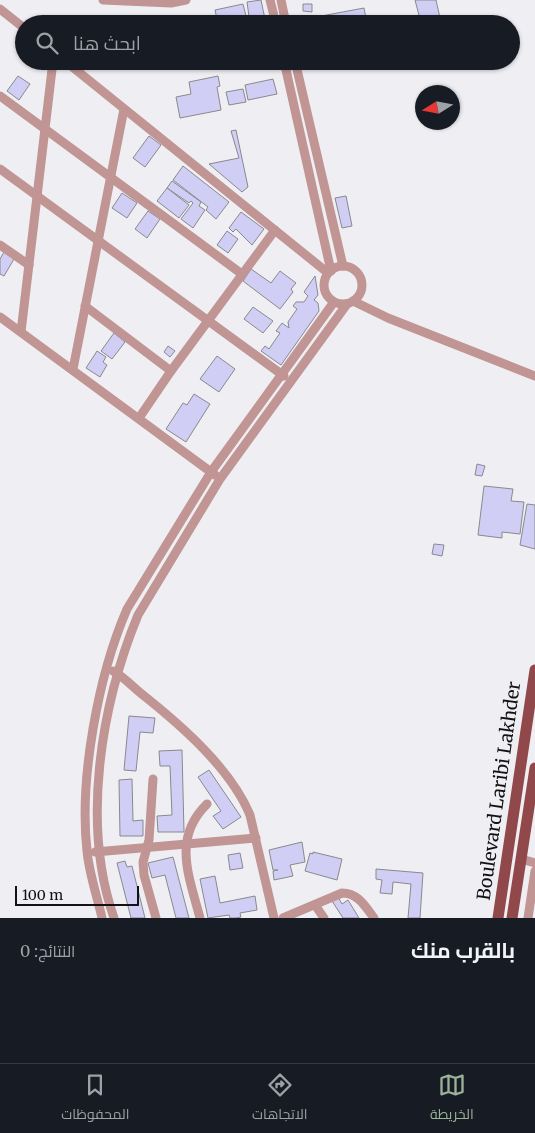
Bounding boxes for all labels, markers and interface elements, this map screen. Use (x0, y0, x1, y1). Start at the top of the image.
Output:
search box (15, 15, 520, 70)
icon: search (33, 29, 61, 57)
text: ابحث هنا (73, 31, 141, 55)
north arrow (415, 85, 460, 130)
street label: Boulevard Laribi Lakhder (472, 680, 525, 902)
scale bar (15, 883, 139, 906)
text: 100 m (22, 886, 63, 904)
text: بالقرب منك (411, 937, 515, 964)
text: النتائج: 0 (20, 941, 75, 961)
tab: المحفوظات (61, 1071, 129, 1127)
tab: الاتجاهات (252, 1071, 307, 1127)
tab: الخريطة (430, 1071, 474, 1127)

